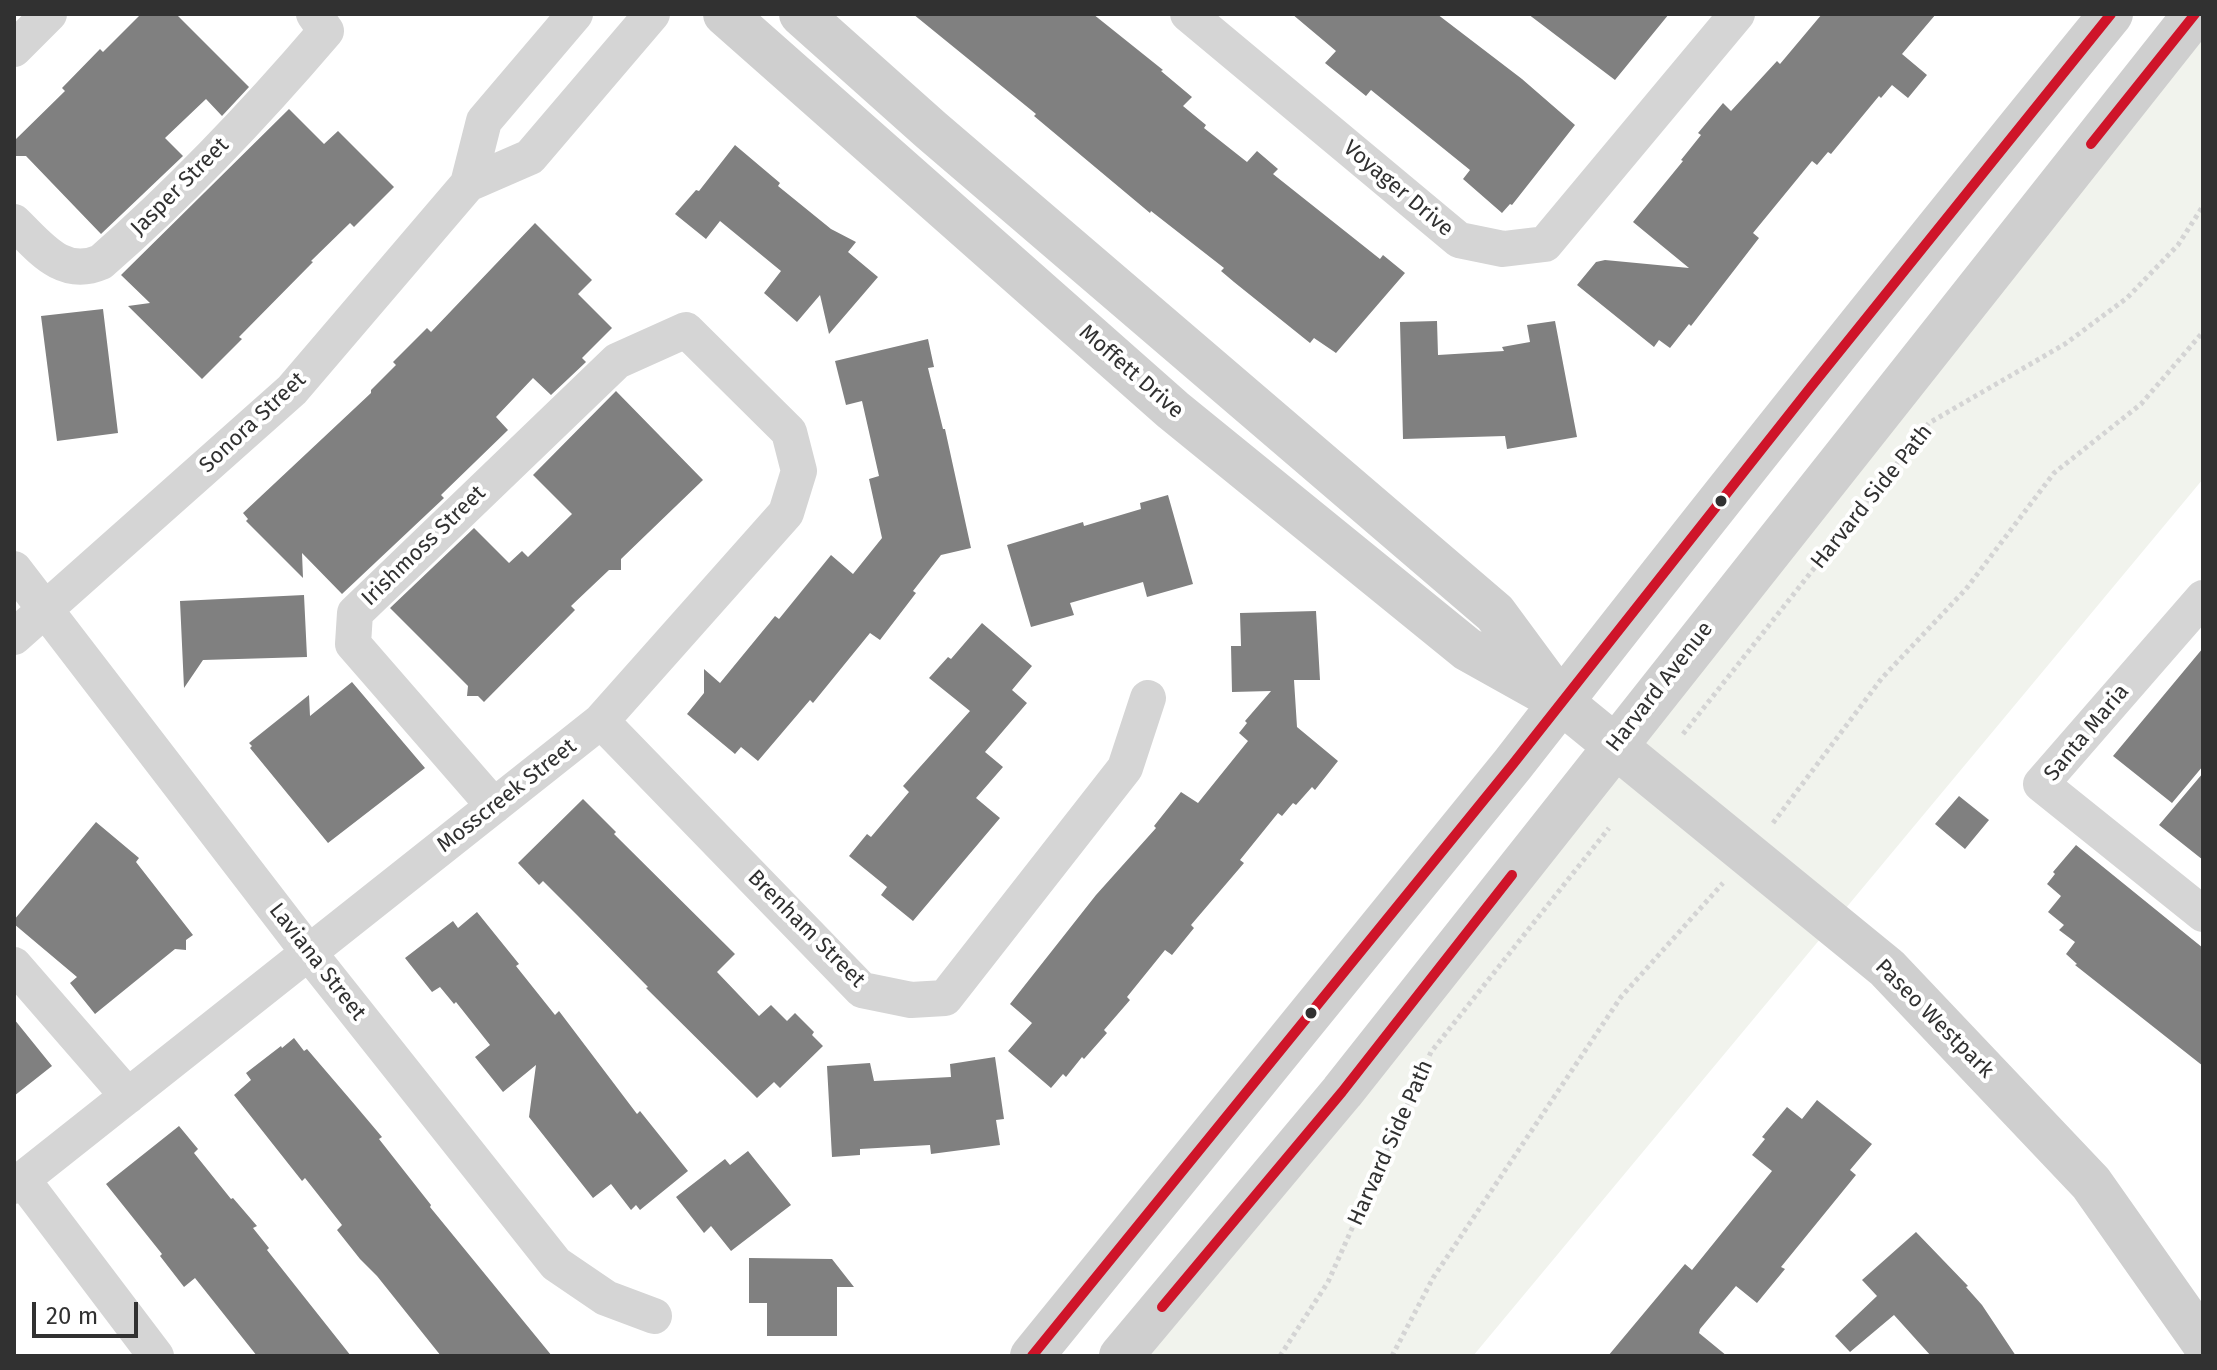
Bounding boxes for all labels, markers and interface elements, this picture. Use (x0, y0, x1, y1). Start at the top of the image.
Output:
street label: Jasper Street (125, 132, 235, 242)
street label: Voyager Drive (1338, 135, 1458, 243)
street label: Moffett Drive (1073, 319, 1189, 425)
street label: Sonora Street (194, 367, 312, 479)
street label: Harvard Side Path (1806, 419, 1938, 575)
street label: Irishmoss Street (357, 480, 491, 612)
unlabelled marker (1713, 493, 1729, 509)
street label: Harvard Avenue (1601, 617, 1719, 757)
street label: Santa Maria (2039, 679, 2135, 787)
street label: Mosscreek Street (432, 733, 582, 859)
street label: Brenham Street (742, 865, 870, 993)
street label: Laviana Street (263, 898, 371, 1026)
street label: Paseo Westpark (1869, 954, 1999, 1084)
unlabelled marker (1303, 1005, 1319, 1021)
street label: Harvard Side Path (1343, 1056, 1439, 1230)
scale bar (36, 1286, 142, 1336)
text: 20 m (46, 1302, 98, 1330)

